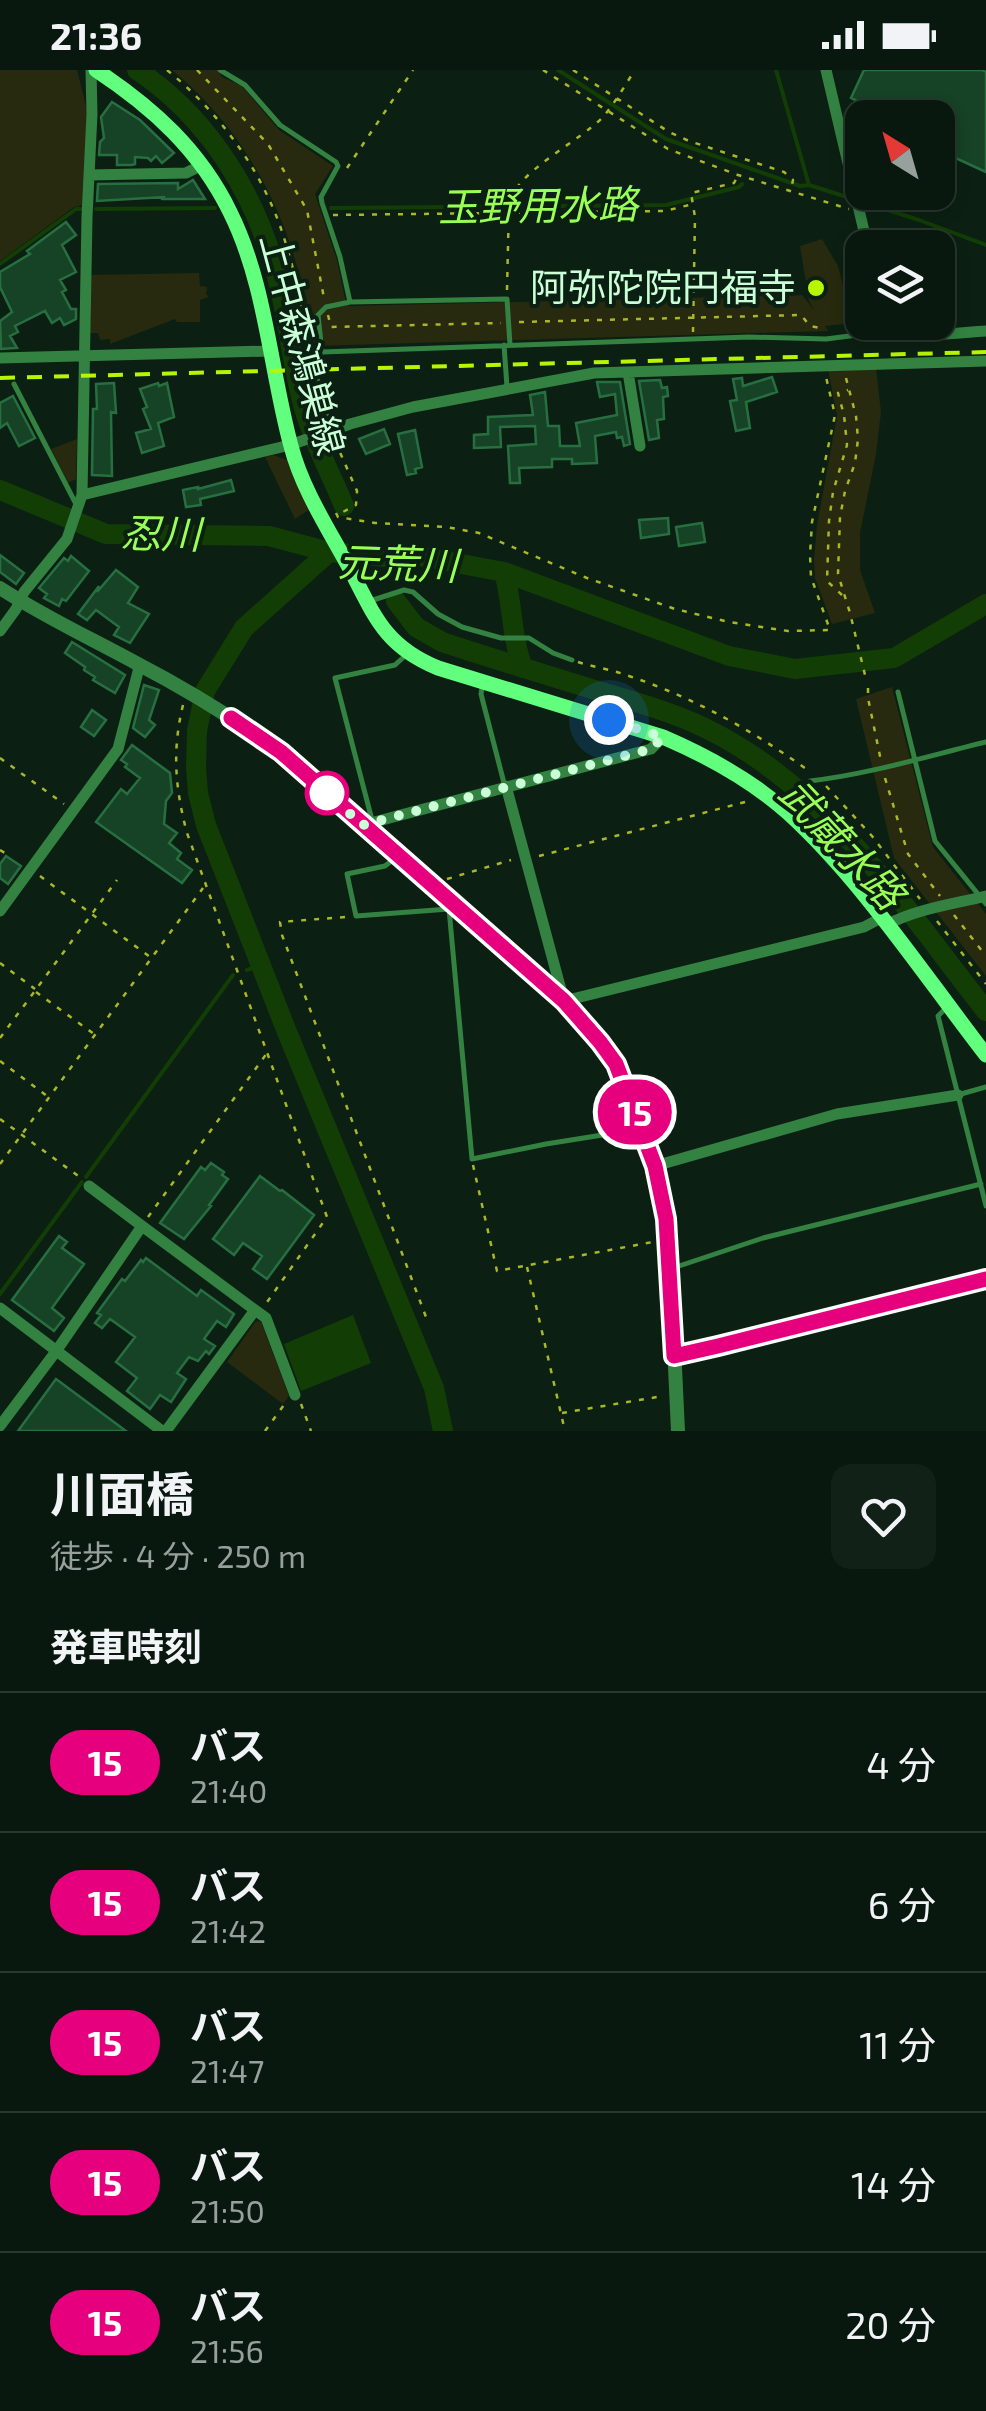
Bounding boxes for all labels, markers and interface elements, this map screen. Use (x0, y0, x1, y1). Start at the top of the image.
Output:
text: 21:36 (50, 12, 142, 58)
north arrow (845, 100, 955, 210)
map controls (845, 100, 955, 340)
water label: 玉野用水路 (438, 178, 641, 230)
street label: 上中森鴻巣線 (252, 227, 356, 460)
button: layers (845, 230, 955, 340)
place label: 阿弥陀院円福寺 (530, 263, 796, 309)
marker: 阿弥陀院円福寺 (805, 277, 827, 299)
water label: 忍川 (121, 507, 205, 557)
water label: 元荒川 (337, 536, 463, 588)
your location (584, 695, 634, 745)
water label: 武蔵水路 (771, 768, 918, 920)
unlabelled marker (306, 772, 348, 814)
line badge: 15 (590, 1080, 680, 1144)
text: 15 (618, 1091, 652, 1133)
text: 川面橋 (50, 1464, 194, 1522)
button: heart (831, 1464, 936, 1569)
text: 徒歩 · 4 分 · 250 m (50, 1536, 306, 1574)
text: 発車時刻 (50, 1623, 202, 1669)
text: バス (190, 1722, 266, 1768)
text: 15 (88, 1741, 122, 1783)
text: 4 分 (866, 1741, 936, 1787)
text: 21:40 (190, 1771, 267, 1809)
text: バス (190, 1862, 266, 1908)
text: 15 (88, 1881, 122, 1923)
text: 6 分 (868, 1881, 936, 1927)
text: 21:42 (190, 1911, 266, 1949)
text: バス (190, 2002, 266, 2048)
text: 15 (88, 2021, 122, 2063)
text: 11 分 (859, 2021, 936, 2067)
text: 21:47 (190, 2051, 264, 2089)
text: バス (190, 2142, 266, 2188)
text: 15 (88, 2161, 122, 2203)
text: 14 分 (851, 2161, 936, 2207)
text: 21:50 (190, 2191, 265, 2229)
text: バス (190, 2282, 266, 2328)
text: 15 (88, 2301, 122, 2343)
text: 20 分 (845, 2301, 936, 2347)
text: 21:56 (190, 2331, 264, 2369)

